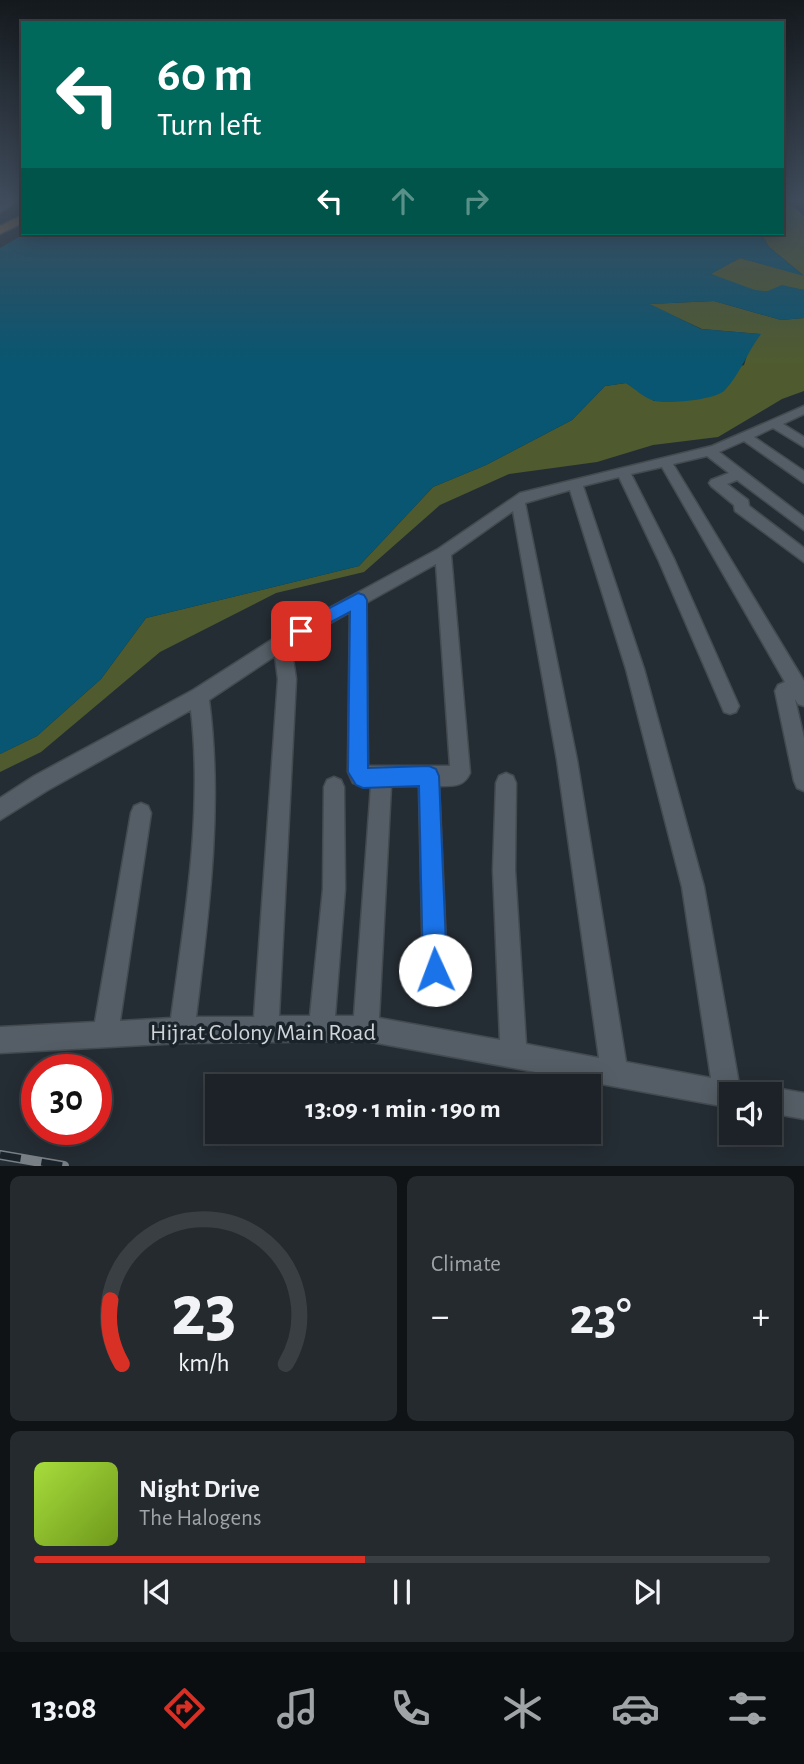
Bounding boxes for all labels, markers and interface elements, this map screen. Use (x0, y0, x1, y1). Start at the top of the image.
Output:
icon: left (42, 49, 133, 140)
text: 60 m (157, 51, 253, 100)
text: Turn left (157, 109, 261, 141)
icon: left (311, 182, 349, 220)
icon: ahead (384, 182, 422, 220)
icon: right (457, 182, 495, 220)
pin (271, 601, 331, 661)
icon: arrive (282, 612, 320, 650)
position arrow (398, 933, 472, 1007)
street label: Hijrat Colony Main Road (150, 1021, 376, 1045)
speed limit sign: 30 (21, 1054, 112, 1145)
map controls (719, 1082, 782, 1145)
button: sound (719, 1082, 782, 1145)
text: 13:09 · 1 min · 190 m (305, 1096, 501, 1122)
text: Climate (431, 1253, 501, 1276)
text: 23 (171, 1277, 236, 1350)
text: 23° (569, 1291, 632, 1343)
text: − (431, 1298, 449, 1336)
text: + (752, 1298, 770, 1336)
text: km/h (178, 1351, 229, 1376)
text: Night Drive (139, 1476, 260, 1502)
text: The Halogens (139, 1507, 261, 1530)
icon: previous (138, 1573, 176, 1611)
icon: pause (383, 1573, 421, 1611)
icon: next (628, 1573, 666, 1611)
icon: directions (160, 1684, 209, 1733)
icon: music (273, 1684, 322, 1733)
icon: phone (386, 1684, 435, 1733)
icon: climate (498, 1684, 547, 1733)
icon: car (611, 1684, 660, 1733)
icon: filters (723, 1684, 772, 1733)
text: 13:08 (32, 1692, 97, 1724)

